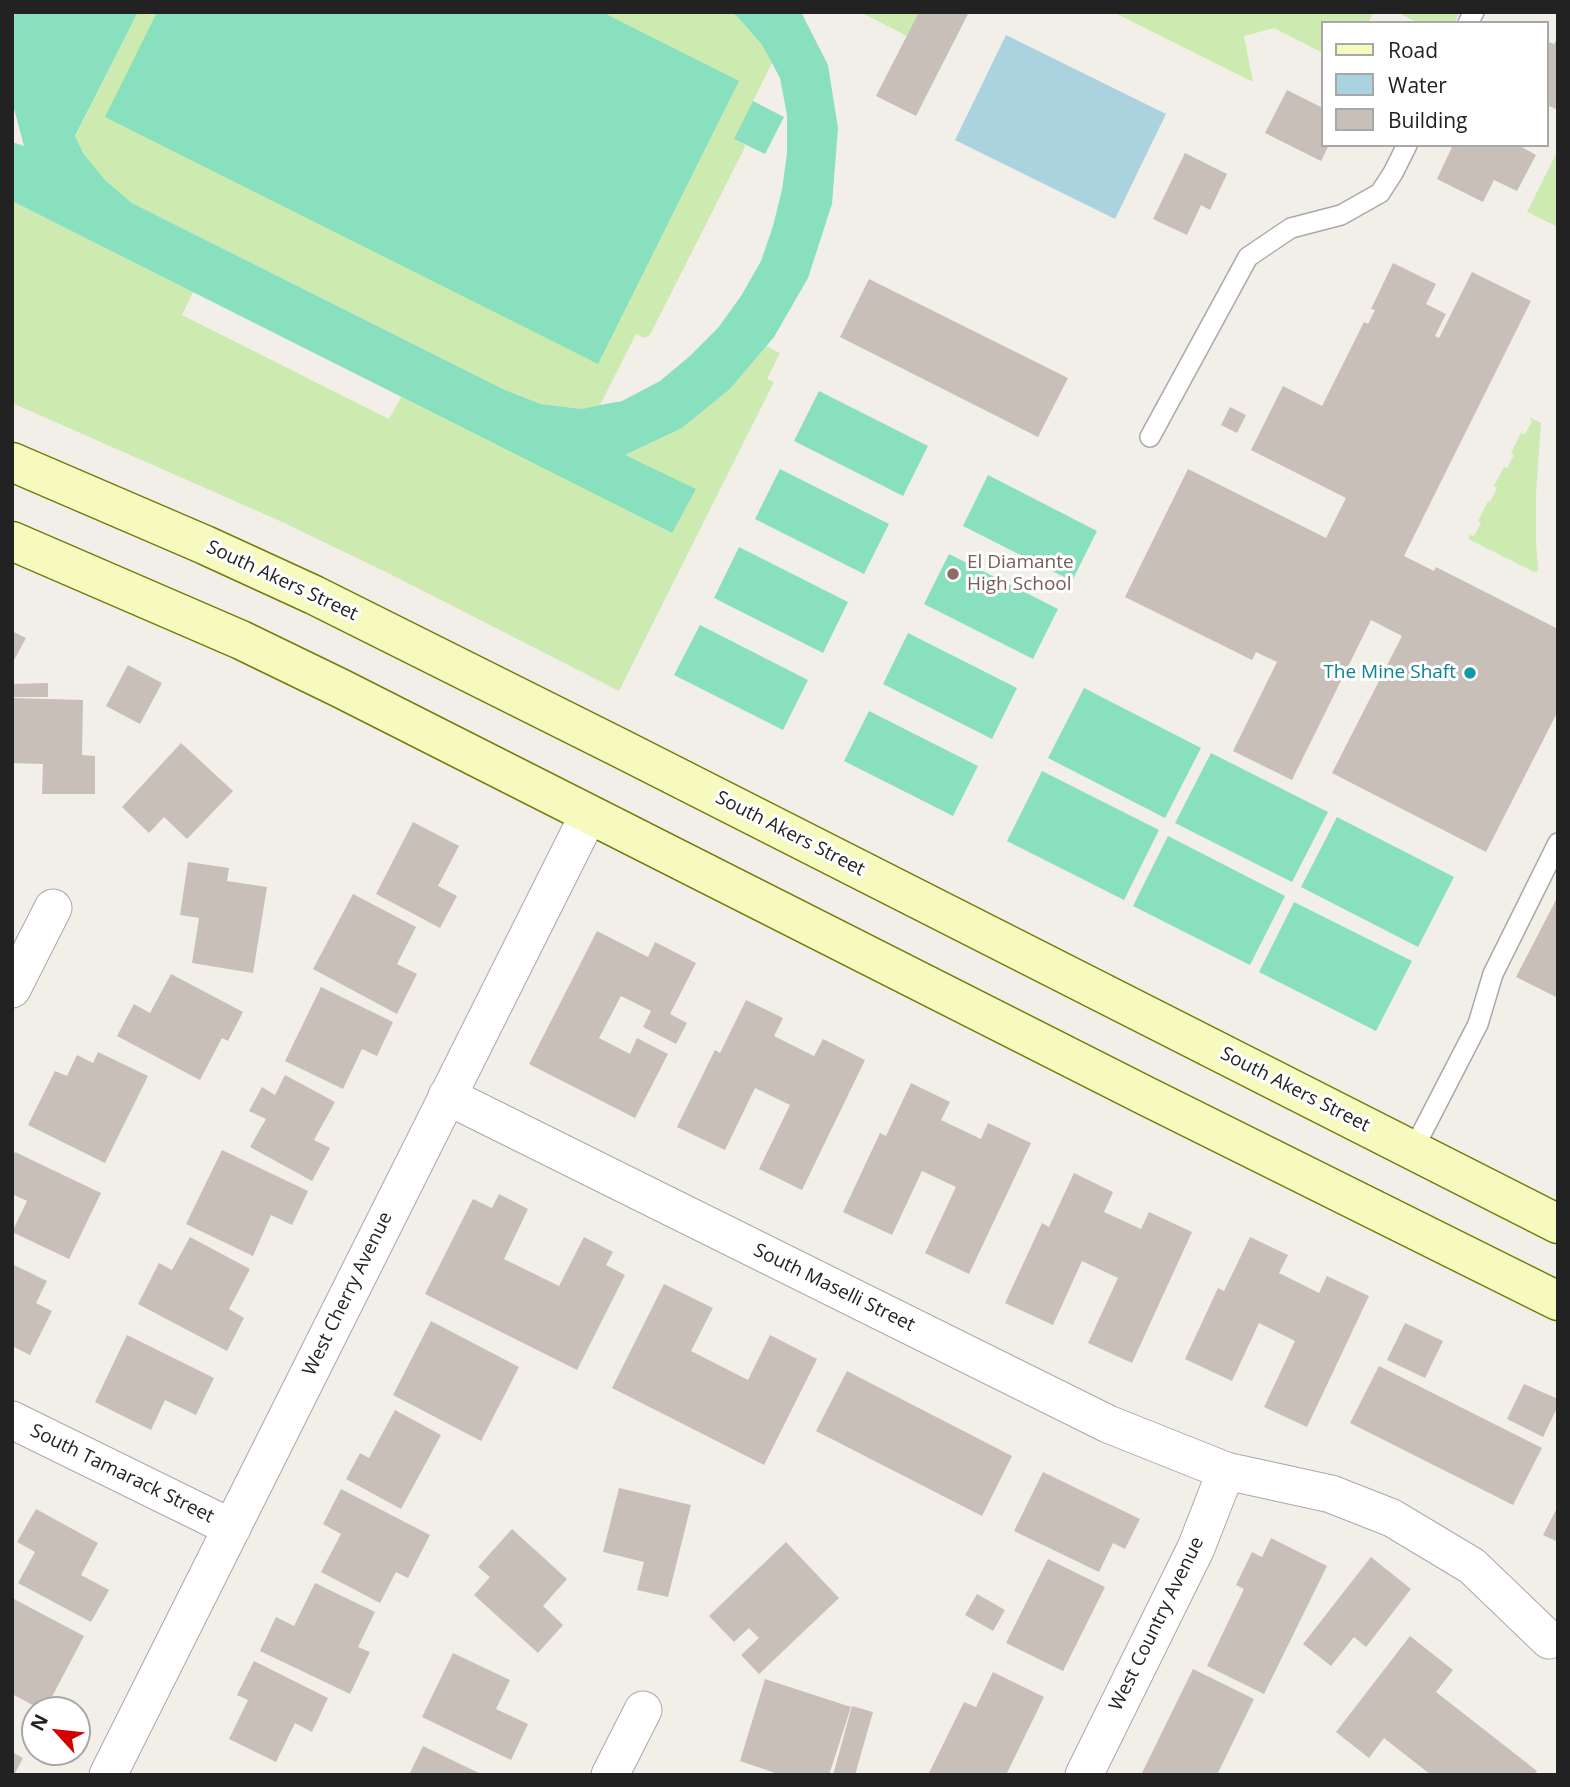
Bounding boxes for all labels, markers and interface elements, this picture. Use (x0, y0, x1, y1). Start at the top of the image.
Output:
legend (1322, 21, 1549, 147)
text: Road (1388, 36, 1438, 64)
text: Water (1388, 71, 1447, 99)
text: Building (1388, 106, 1467, 134)
street label: South Akers Street (203, 536, 361, 626)
place label: El Diamante High School (967, 552, 1074, 596)
marker: El Diamante High School (945, 566, 961, 582)
place label: The Mine Shaft (1323, 662, 1456, 684)
marker: The Mine Shaft (1462, 665, 1478, 681)
street label: South Akers Street (712, 787, 868, 881)
street label: South Akers Street (1217, 1043, 1373, 1137)
street label: West Cherry Avenue (298, 1208, 398, 1380)
street label: South Maselli Street (750, 1239, 918, 1337)
street label: South Tamarack Street (26, 1420, 218, 1528)
street label: West Country Avenue (1105, 1533, 1209, 1715)
north arrow (21, 1696, 91, 1766)
text: N (24, 1710, 54, 1735)

